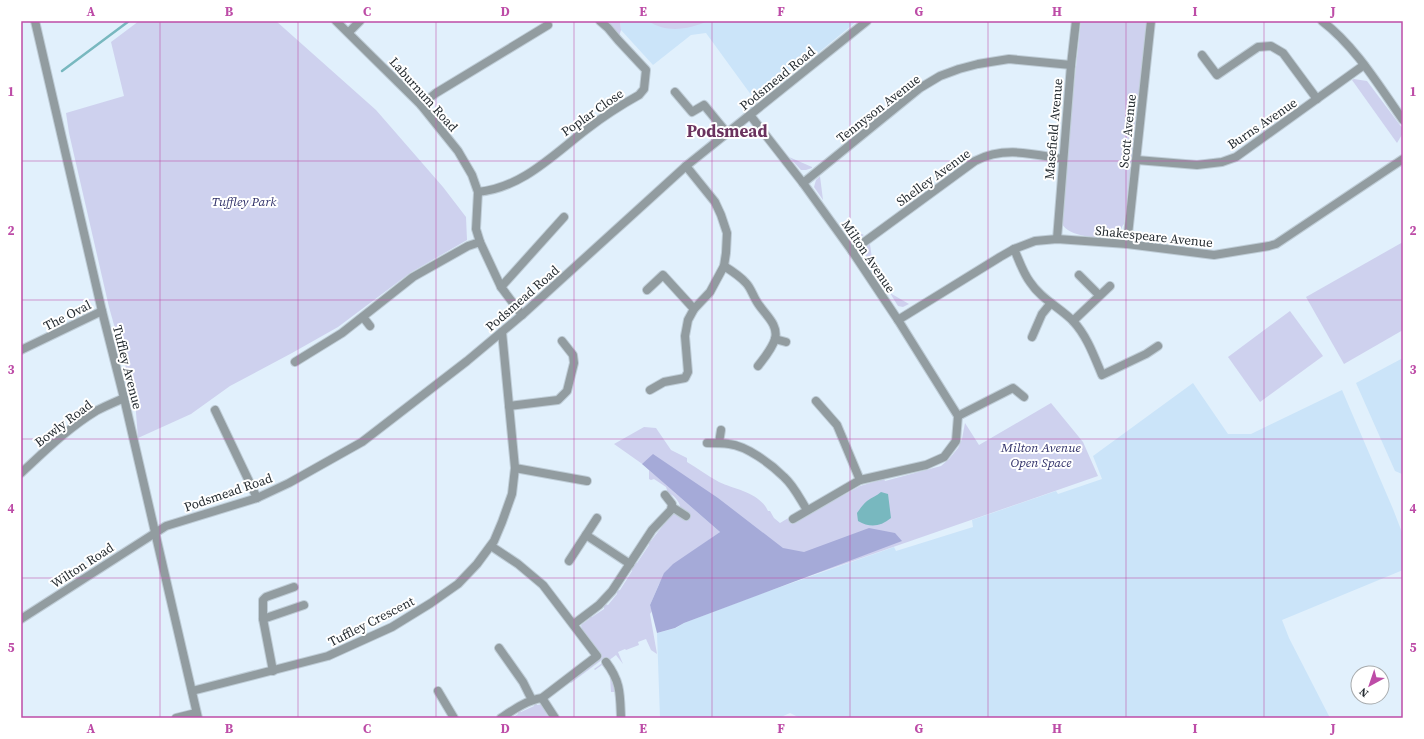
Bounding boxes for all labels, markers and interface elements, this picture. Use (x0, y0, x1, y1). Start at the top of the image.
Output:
text: A (87, 3, 96, 20)
text: B (225, 3, 234, 20)
text: C (363, 3, 371, 20)
text: D (500, 3, 510, 20)
text: E (639, 3, 647, 20)
text: F (777, 3, 785, 20)
text: G (915, 3, 924, 20)
text: H (1052, 3, 1062, 20)
text: I (1192, 3, 1198, 20)
text: J (1329, 3, 1336, 20)
street label: Podsmead Road (736, 42, 819, 114)
street label: Laburnum Road (386, 54, 462, 136)
street label: Tennyson Avenue (833, 70, 924, 146)
street label: Masefield Avenue (1041, 77, 1066, 180)
text: 1 (7, 83, 15, 100)
text: 1 (1409, 83, 1417, 100)
street label: Poplar Close (558, 85, 627, 140)
street label: Scott Avenue (1115, 93, 1140, 169)
street label: Burns Avenue (1224, 94, 1301, 153)
district label: Podsmead (687, 119, 767, 143)
street label: Shelley Avenue (893, 145, 974, 210)
park label: Tuffley Park (212, 193, 277, 210)
street label: Milton Avenue (838, 217, 899, 296)
text: 2 (7, 222, 15, 239)
street label: Shakespeare Avenue (1094, 222, 1214, 251)
text: 2 (1409, 222, 1417, 239)
street label: Podsmead Road (482, 261, 563, 335)
street label: The Oval (40, 296, 94, 335)
street label: Tuffley Avenue (109, 323, 146, 411)
text: 3 (7, 361, 15, 378)
text: 3 (1409, 361, 1417, 378)
street label: Bowly Road (31, 396, 96, 451)
park label: Milton Avenue Open Space (1000, 439, 1082, 471)
street label: Podsmead Road (182, 469, 275, 516)
text: 4 (7, 500, 15, 517)
text: 4 (1409, 500, 1417, 517)
street label: Wilton Road (48, 538, 117, 592)
street label: Tuffley Crescent (325, 592, 418, 650)
text: 5 (7, 639, 15, 656)
text: 5 (1409, 639, 1417, 656)
north arrow (1350, 665, 1390, 705)
text: N (1356, 684, 1372, 701)
text: A (87, 720, 96, 737)
text: B (225, 720, 234, 737)
text: C (363, 720, 371, 737)
text: D (500, 720, 510, 737)
text: E (639, 720, 647, 737)
text: F (777, 720, 785, 737)
text: G (915, 720, 924, 737)
text: H (1052, 720, 1062, 737)
text: I (1192, 720, 1198, 737)
text: J (1329, 720, 1336, 737)

